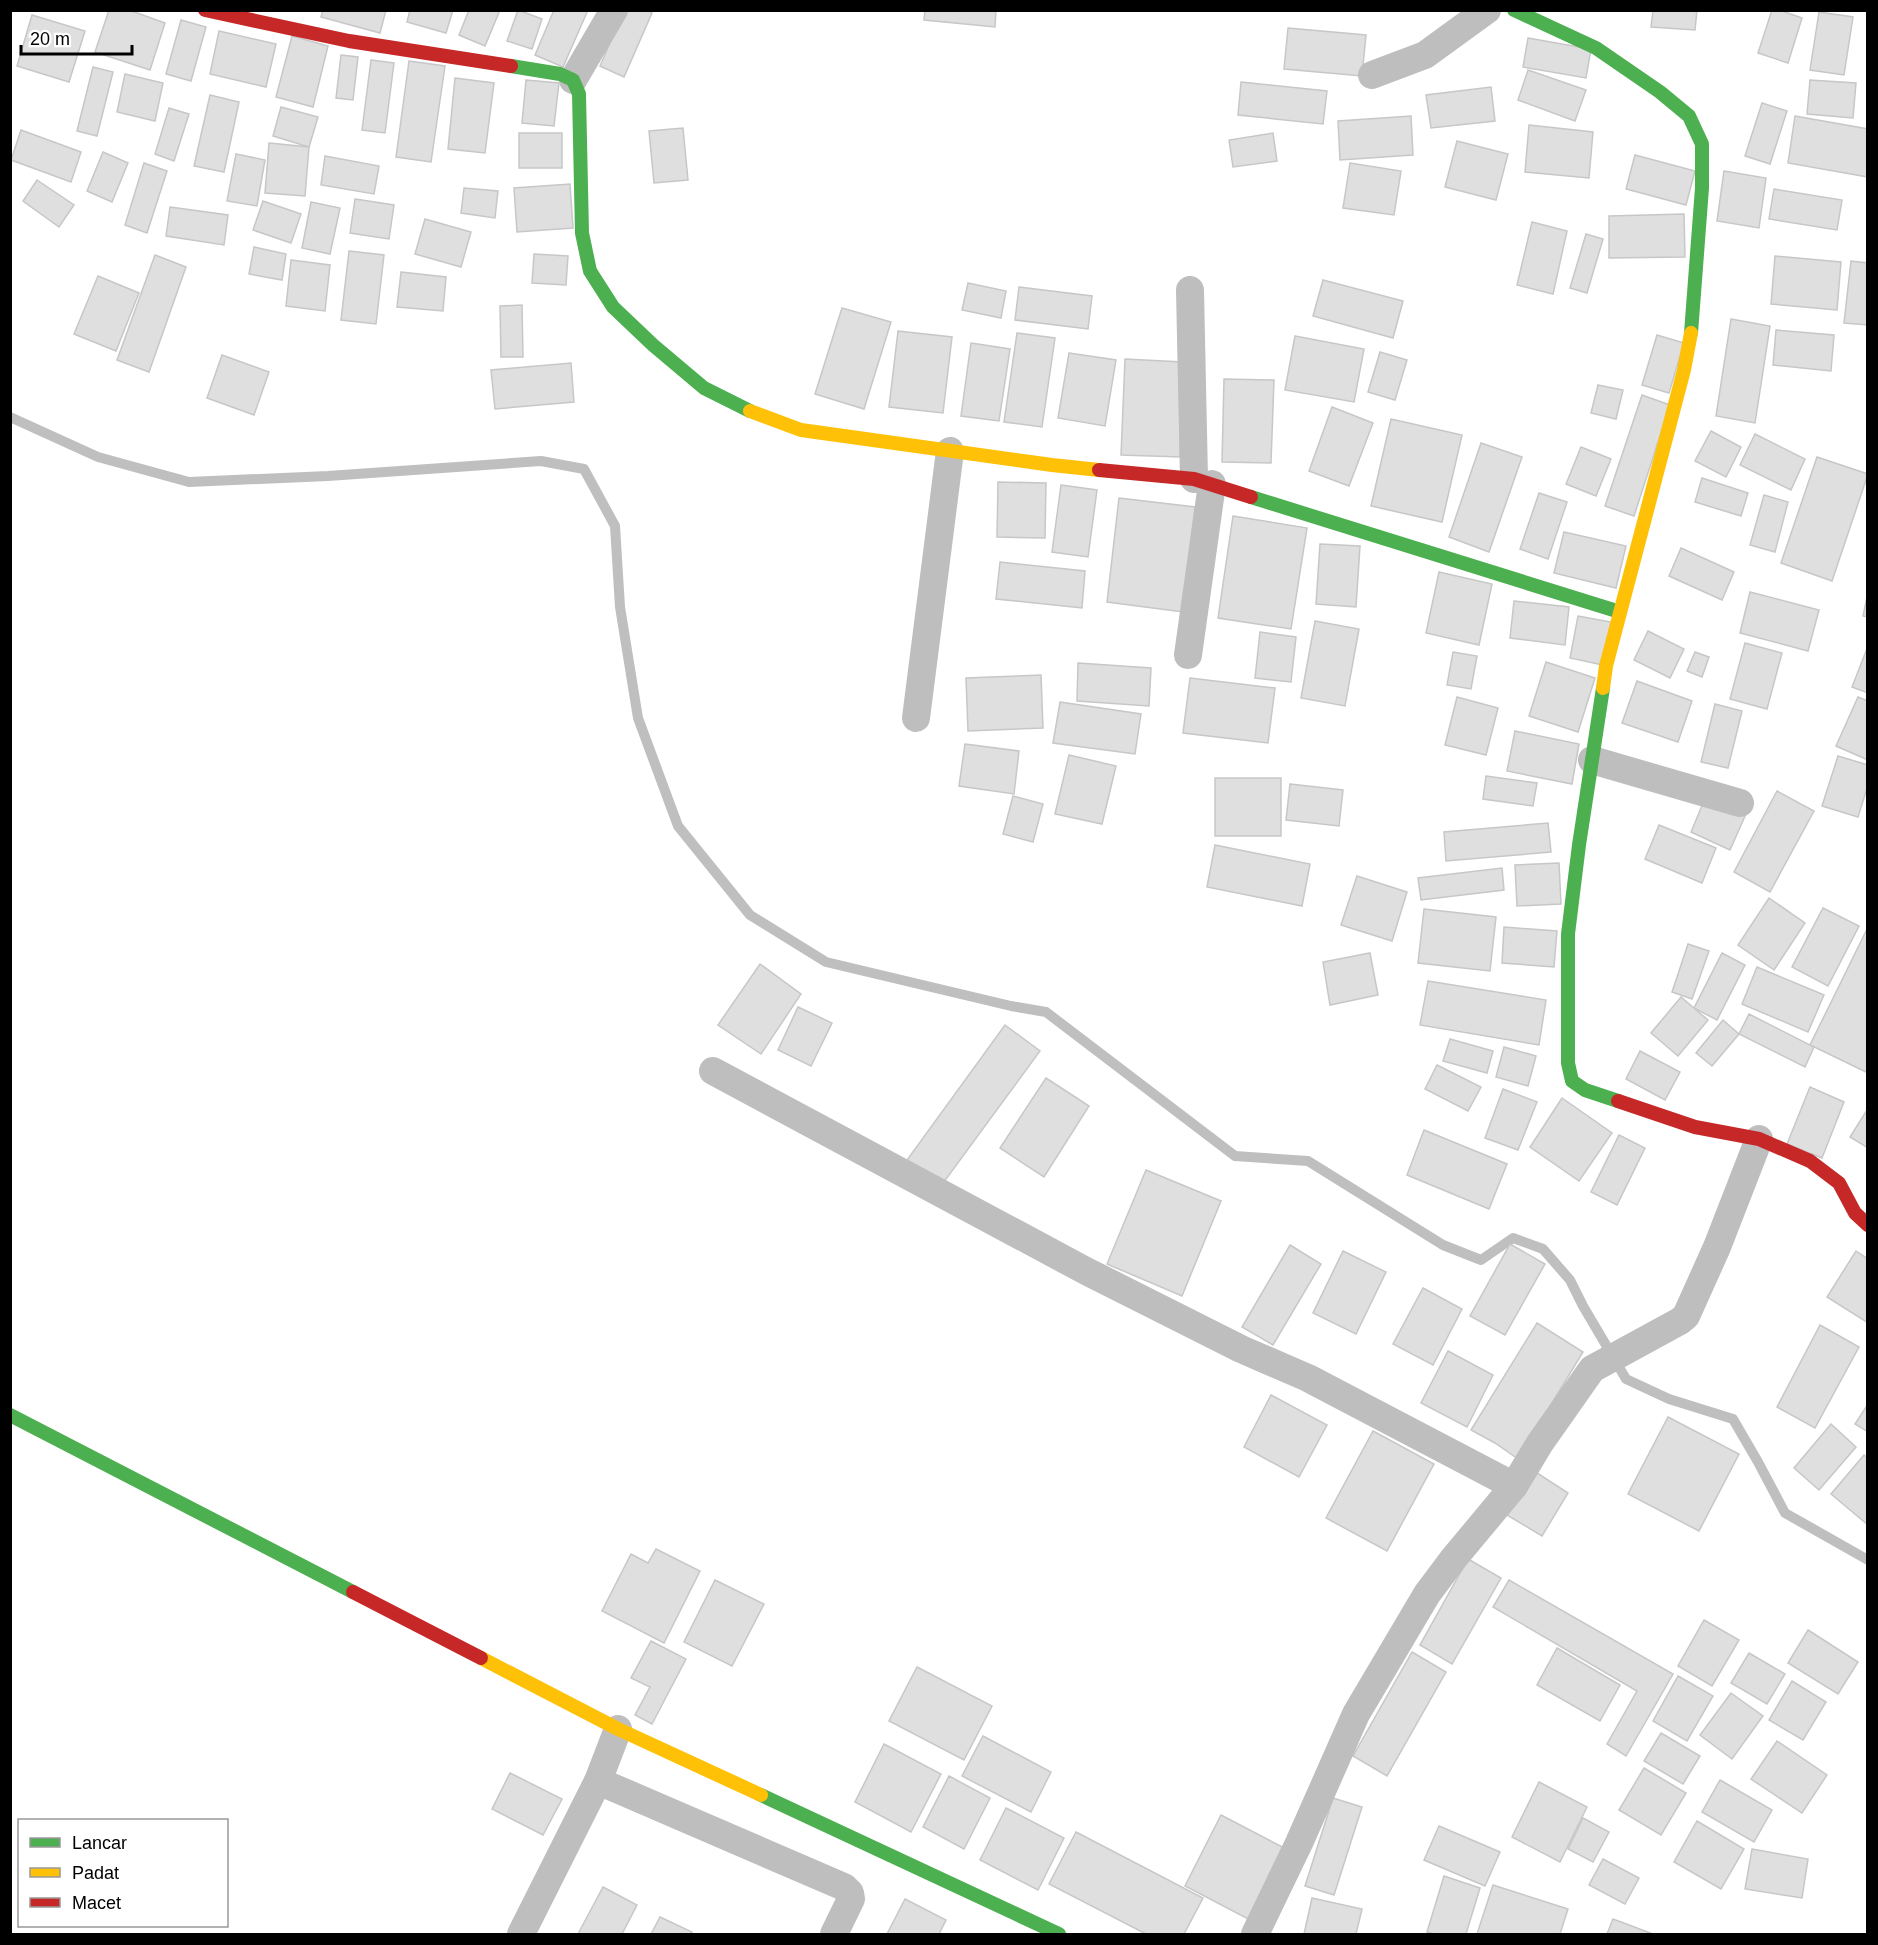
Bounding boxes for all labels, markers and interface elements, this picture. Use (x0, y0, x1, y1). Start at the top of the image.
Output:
scale bar (21, 18, 132, 56)
text: 20 m (30, 29, 70, 49)
legend (18, 1819, 228, 1927)
text: Lancar (72, 1833, 127, 1853)
text: Padat (72, 1863, 119, 1883)
text: Macet (72, 1893, 121, 1913)

